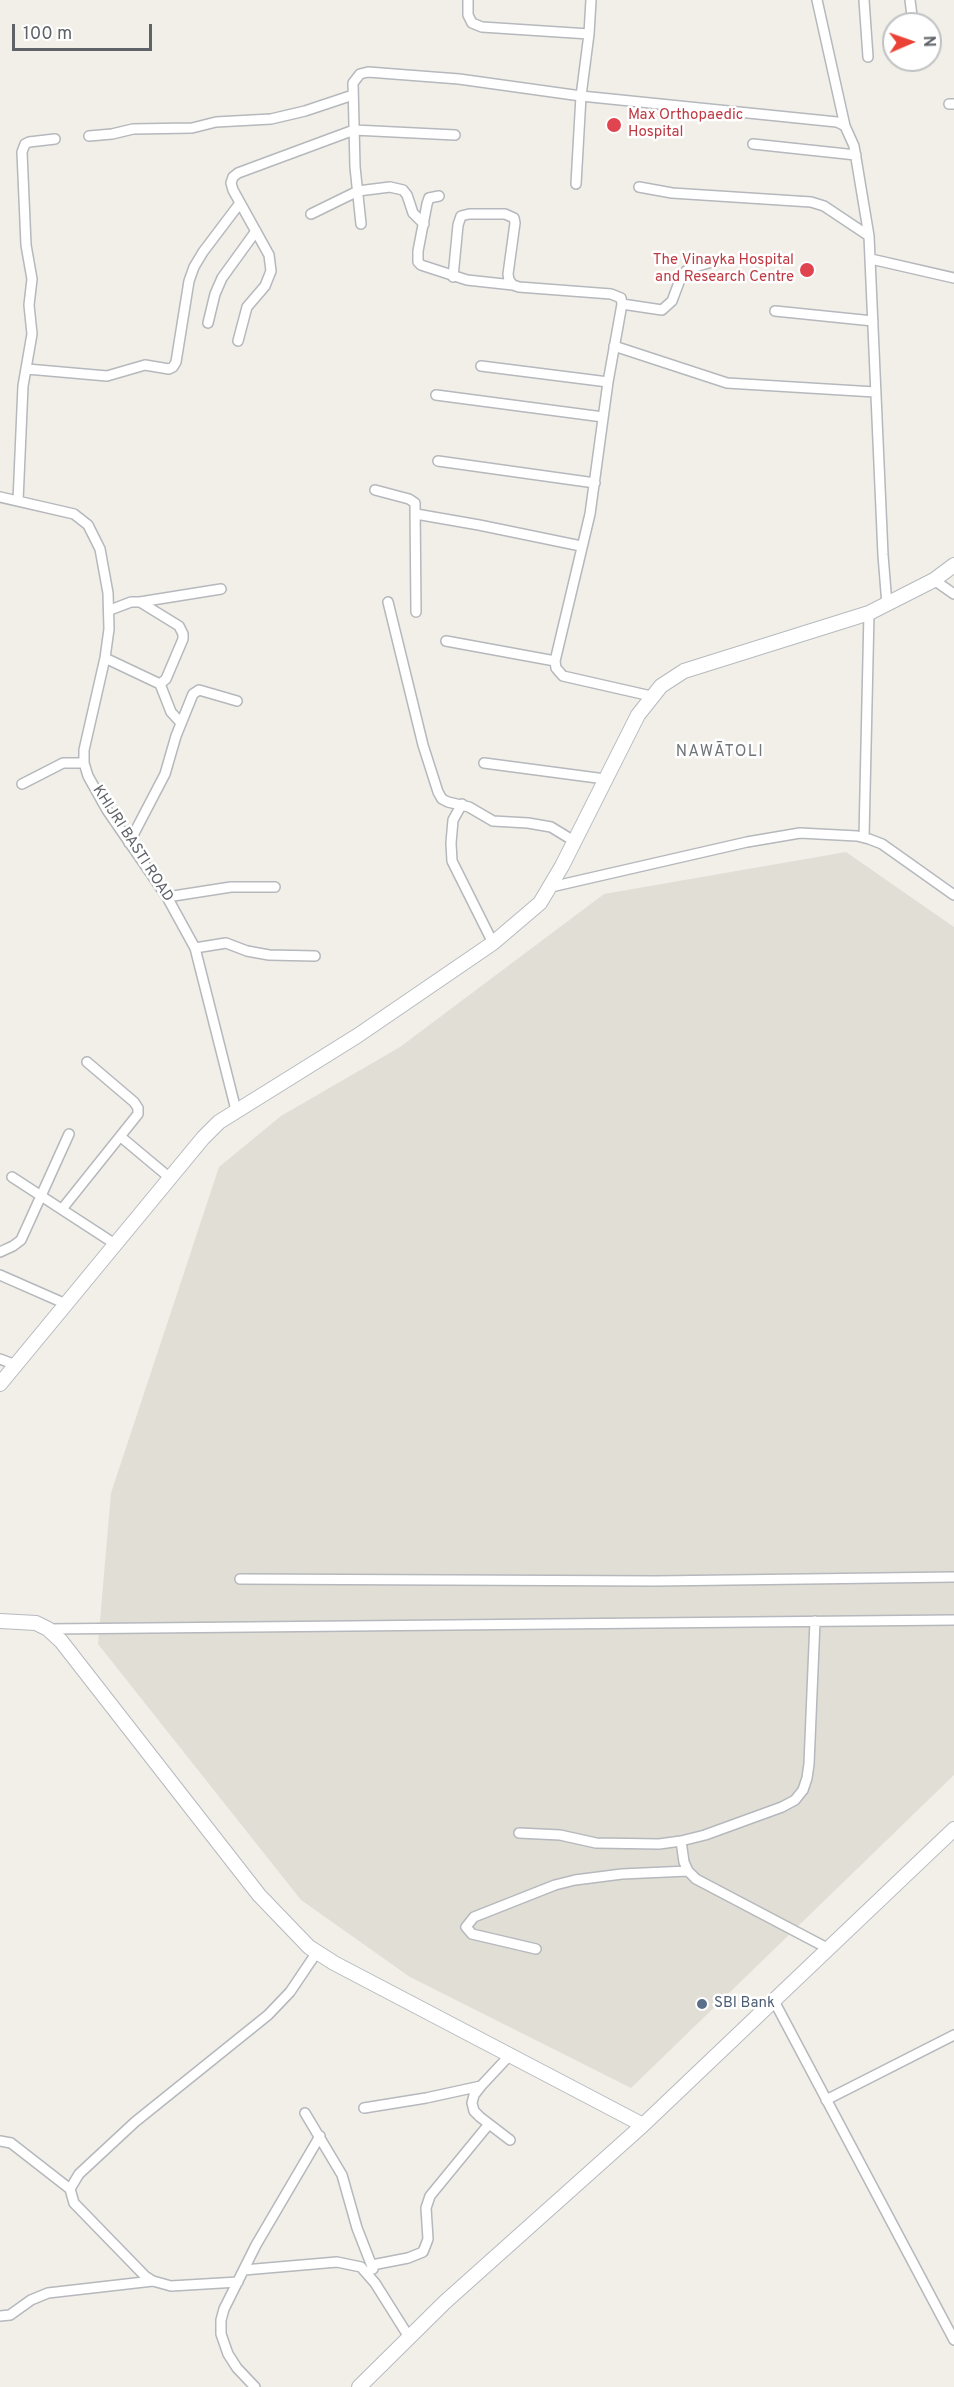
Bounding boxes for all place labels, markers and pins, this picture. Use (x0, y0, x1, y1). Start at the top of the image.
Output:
place label: Max Orthopaedic Hospital (628, 107, 743, 142)
marker: Max Orthopaedic Hospital (605, 116, 623, 134)
place label: The Vinayka Hospital and Research Centre (653, 252, 794, 287)
marker: The Vinayka Hospital and Research Centre (798, 261, 816, 279)
place label: SBI Bank (714, 1995, 775, 2013)
marker: SBI Bank (695, 1997, 709, 2011)

